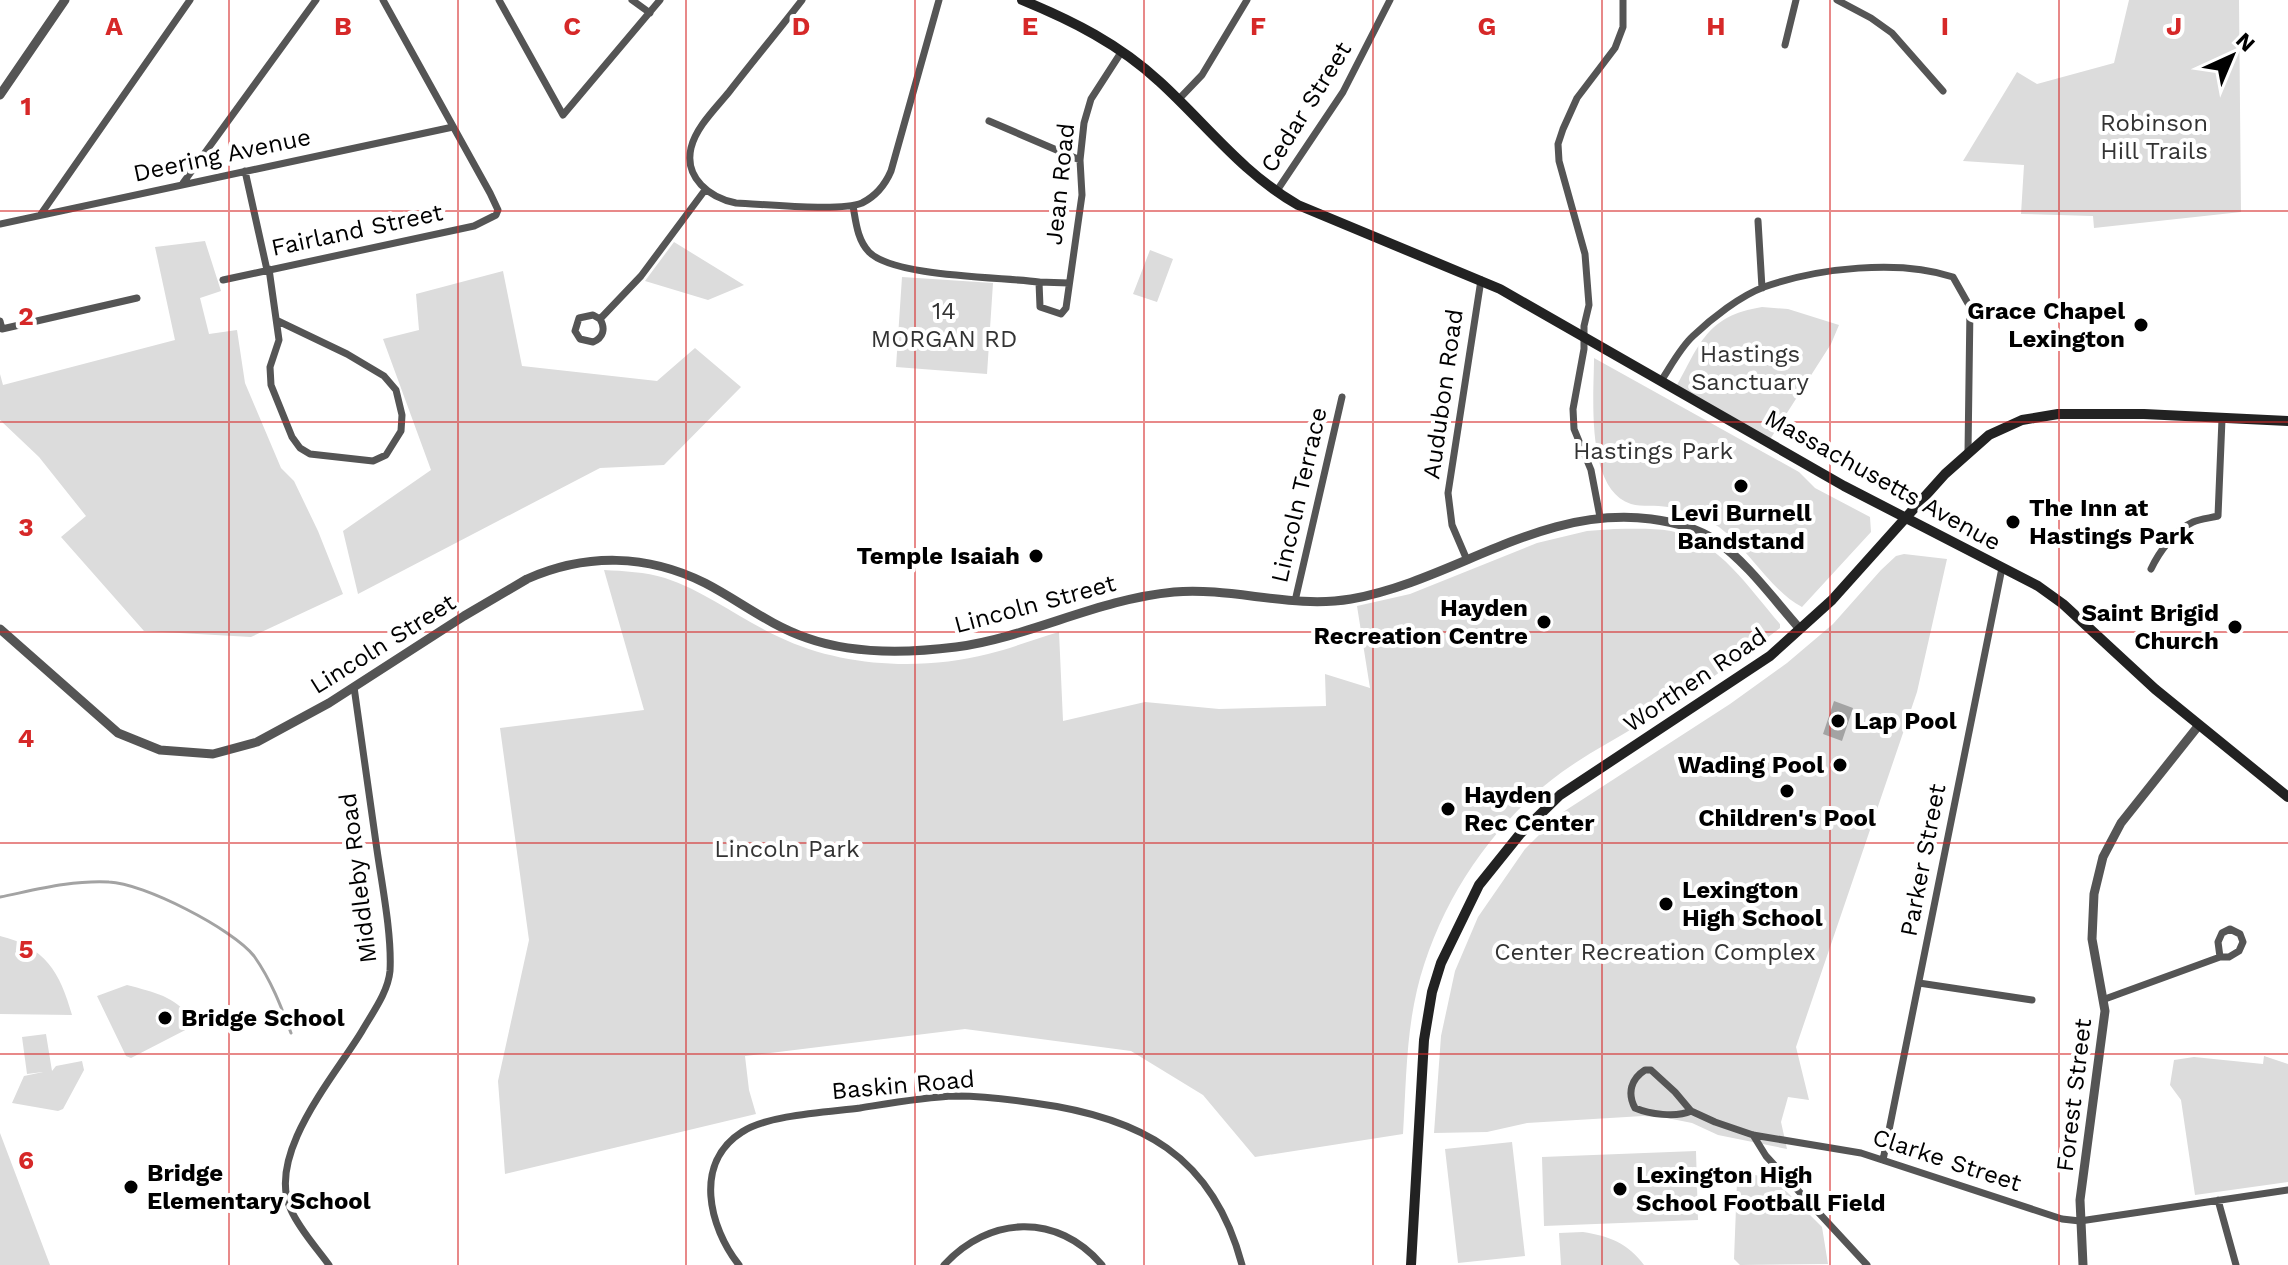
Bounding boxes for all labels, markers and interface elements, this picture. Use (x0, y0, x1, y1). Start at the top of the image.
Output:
text: A (105, 11, 123, 41)
text: B (334, 11, 352, 41)
text: C (563, 11, 581, 41)
text: D (792, 11, 810, 41)
text: E (1022, 11, 1038, 41)
text: F (1250, 11, 1266, 41)
text: G (1478, 11, 1496, 41)
text: H (1706, 11, 1726, 41)
text: I (1941, 11, 1949, 41)
text: J (2166, 11, 2182, 41)
north arrow (2192, 16, 2272, 96)
text: N (2231, 27, 2260, 57)
street label: Cedar Street (1255, 37, 1357, 177)
text: 1 (20, 91, 32, 121)
park label: Robinson Hill Trails (2100, 109, 2208, 165)
street label: Deering Avenue (131, 122, 313, 188)
street label: Jean Road (1040, 122, 1080, 246)
street label: Fairland Street (269, 198, 445, 262)
park label: 14 MORGAN RD (871, 297, 1017, 353)
place label: Grace Chapel Lexington (1967, 297, 2125, 353)
text: 2 (18, 301, 34, 331)
street label: Audubon Road (1417, 307, 1469, 481)
marker: Grace Chapel Lexington (2132, 316, 2150, 334)
park label: Hastings Sanctuary (1691, 340, 1809, 396)
street label: Massachusetts Avenue (1760, 403, 2006, 557)
street label: Lincoln Terrace (1265, 405, 1333, 585)
park label: Hastings Park (1573, 437, 1733, 465)
marker: Levi Burnell Bandstand (1732, 477, 1750, 495)
place label: The Inn at Hastings Park (2029, 494, 2194, 550)
place label: Levi Burnell Bandstand (1670, 499, 1812, 555)
text: 3 (18, 512, 34, 542)
marker: The Inn at Hastings Park (2004, 513, 2022, 531)
place label: Temple Isaiah (856, 542, 1020, 570)
marker: Temple Isaiah (1027, 547, 1045, 565)
street label: Lincoln Street (951, 569, 1119, 639)
street label: Lincoln Street (305, 588, 461, 700)
place label: Hayden Recreation Centre (1313, 594, 1528, 650)
place label: Saint Brigid Church (2081, 599, 2219, 655)
marker: Hayden Recreation Centre (1535, 613, 1553, 631)
marker: Saint Brigid Church (2226, 618, 2244, 636)
street label: Worthen Road (1618, 622, 1772, 738)
place label: Lap Pool (1854, 707, 1957, 735)
marker: Lap Pool (1829, 712, 1847, 730)
text: 4 (18, 723, 35, 753)
place label: Wading Pool (1678, 751, 1824, 779)
marker: Wading Pool (1831, 756, 1849, 774)
place label: Hayden Rec Center (1464, 781, 1595, 837)
street label: Parker Street (1894, 781, 1952, 939)
marker: Children's Pool (1778, 782, 1796, 800)
street label: Middleby Road (334, 791, 382, 965)
marker: Hayden Rec Center (1439, 800, 1457, 818)
place label: Children's Pool (1698, 804, 1876, 832)
park label: Lincoln Park (714, 835, 860, 863)
place label: Lexington High School (1682, 876, 1823, 932)
marker: Lexington High School (1657, 895, 1675, 913)
text: 5 (18, 934, 34, 964)
park label: Center Recreation Complex (1494, 938, 1816, 966)
place label: Bridge School (181, 1004, 345, 1032)
marker: Bridge School (156, 1009, 174, 1027)
street label: Forest Street (2051, 1017, 2097, 1173)
street label: Baskin Road (830, 1065, 976, 1105)
street label: Clarke Street (1869, 1123, 2025, 1197)
text: 6 (18, 1145, 34, 1175)
place label: Bridge Elementary School (147, 1159, 371, 1215)
place label: Lexington High School Football Field (1636, 1161, 1886, 1217)
marker: Bridge Elementary School (122, 1178, 140, 1196)
marker: Lexington High School Football Field (1611, 1180, 1629, 1198)

